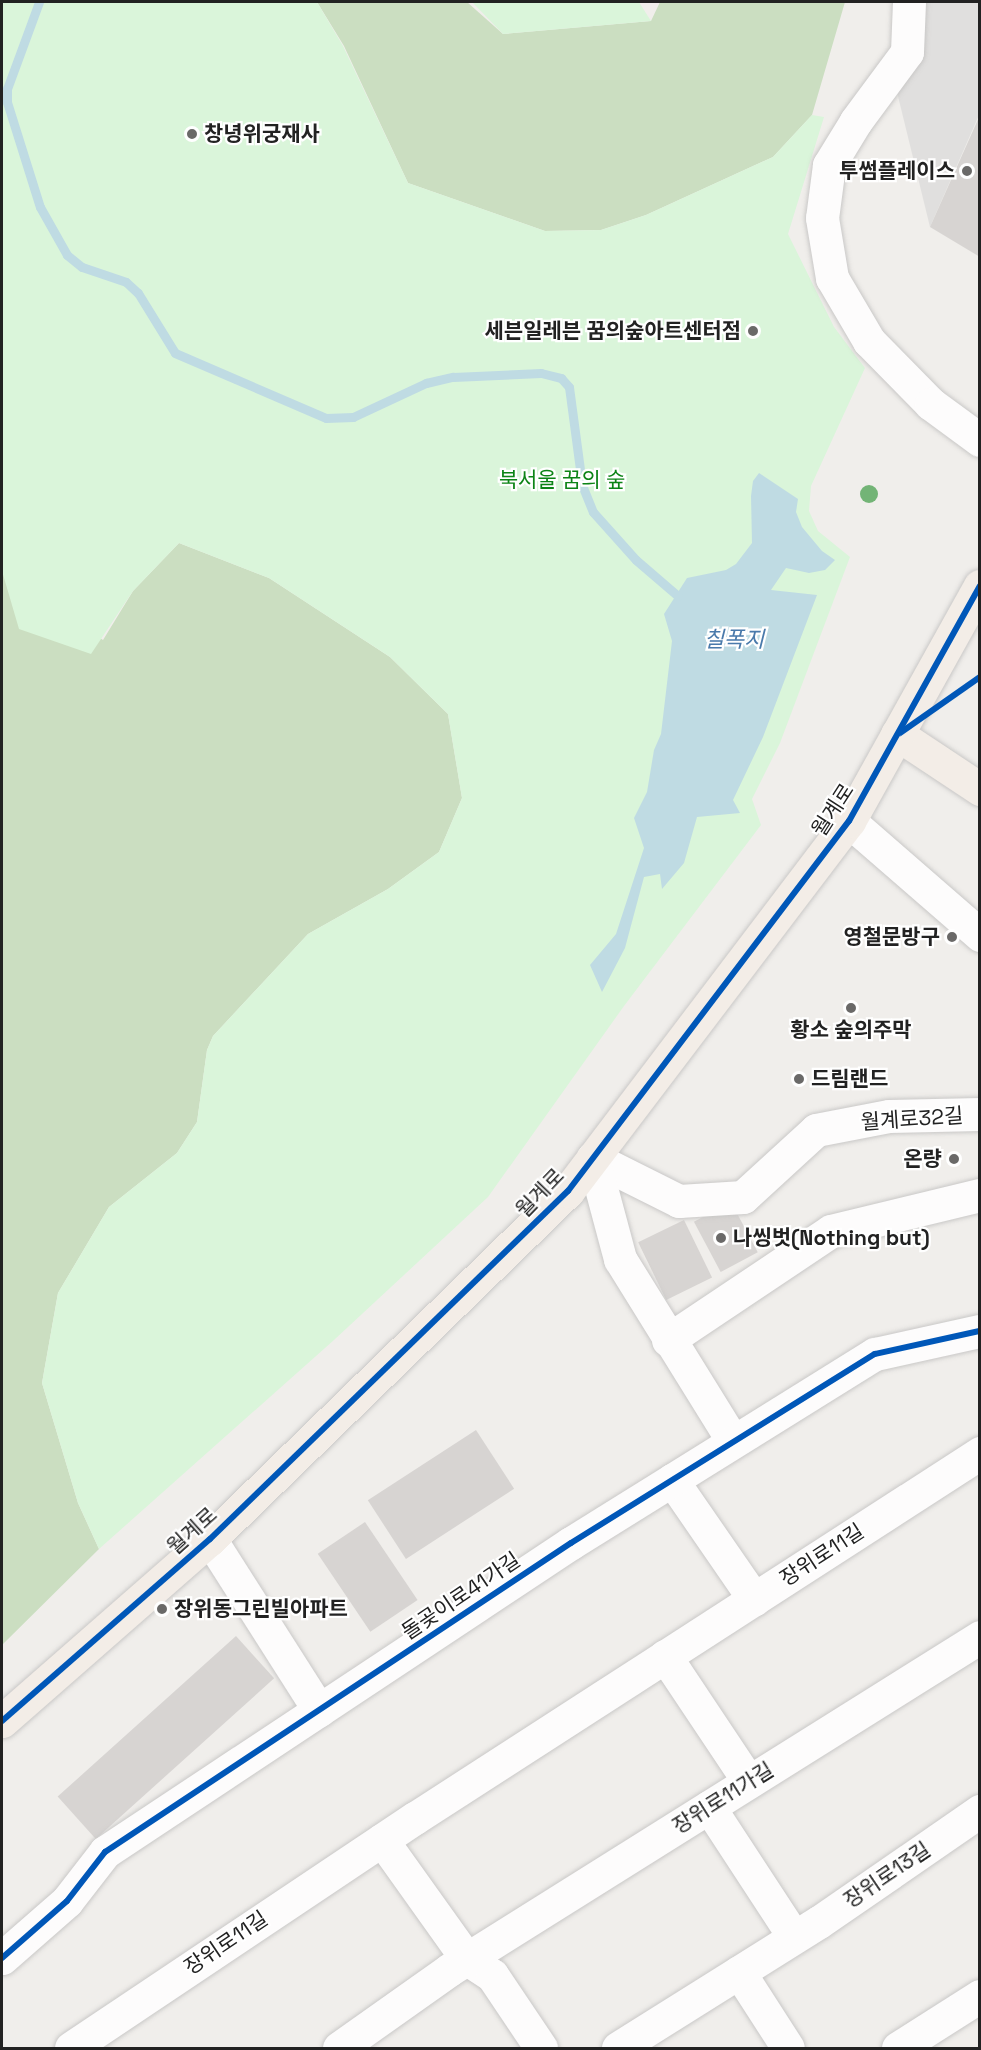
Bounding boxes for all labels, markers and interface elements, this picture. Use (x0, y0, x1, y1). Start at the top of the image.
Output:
place label: 창녕위궁재사 (204, 121, 320, 147)
marker: 창녕위궁재사 (185, 127, 199, 141)
place label: 투썸플레이스 (839, 158, 955, 184)
marker: 투썸플레이스 (960, 164, 974, 178)
place label: 세븐일레븐 꿈의숲아트센터점 (485, 318, 741, 344)
marker: 세븐일레븐 꿈의숲아트센터점 (746, 324, 760, 338)
park label: 북서울 꿈의 숲 (499, 467, 625, 493)
water label: 칠폭지 (704, 627, 764, 653)
street label: 월계로 (807, 779, 859, 841)
place label: 영철문방구 (843, 924, 940, 950)
marker: 영철문방구 (945, 930, 959, 944)
marker: 황소 숲의주막 (844, 1001, 858, 1015)
place label: 황소 숲의주막 (790, 1017, 912, 1043)
place label: 드림랜드 (811, 1066, 888, 1092)
marker: 드림랜드 (792, 1072, 806, 1086)
street label: 월계로32길 (860, 1103, 964, 1135)
place label: 온량 (903, 1146, 942, 1172)
marker: 온량 (947, 1152, 961, 1166)
street label: 월계로 (511, 1163, 569, 1223)
place label: 나씽벗(Nothing but) (733, 1225, 930, 1251)
marker: 나씽벗(Nothing but) (714, 1231, 728, 1245)
street label: 월계로 (162, 1502, 222, 1560)
street label: 장위로11길 (775, 1519, 869, 1591)
street label: 돌곶이로41가길 (397, 1547, 525, 1645)
place label: 장위동그린빌아파트 (174, 1596, 348, 1622)
marker: 장위동그린빌아파트 (155, 1602, 169, 1616)
street label: 장위로11가길 (668, 1757, 778, 1839)
street label: 장위로13길 (839, 1837, 935, 1913)
street label: 장위로11길 (180, 1906, 272, 1980)

